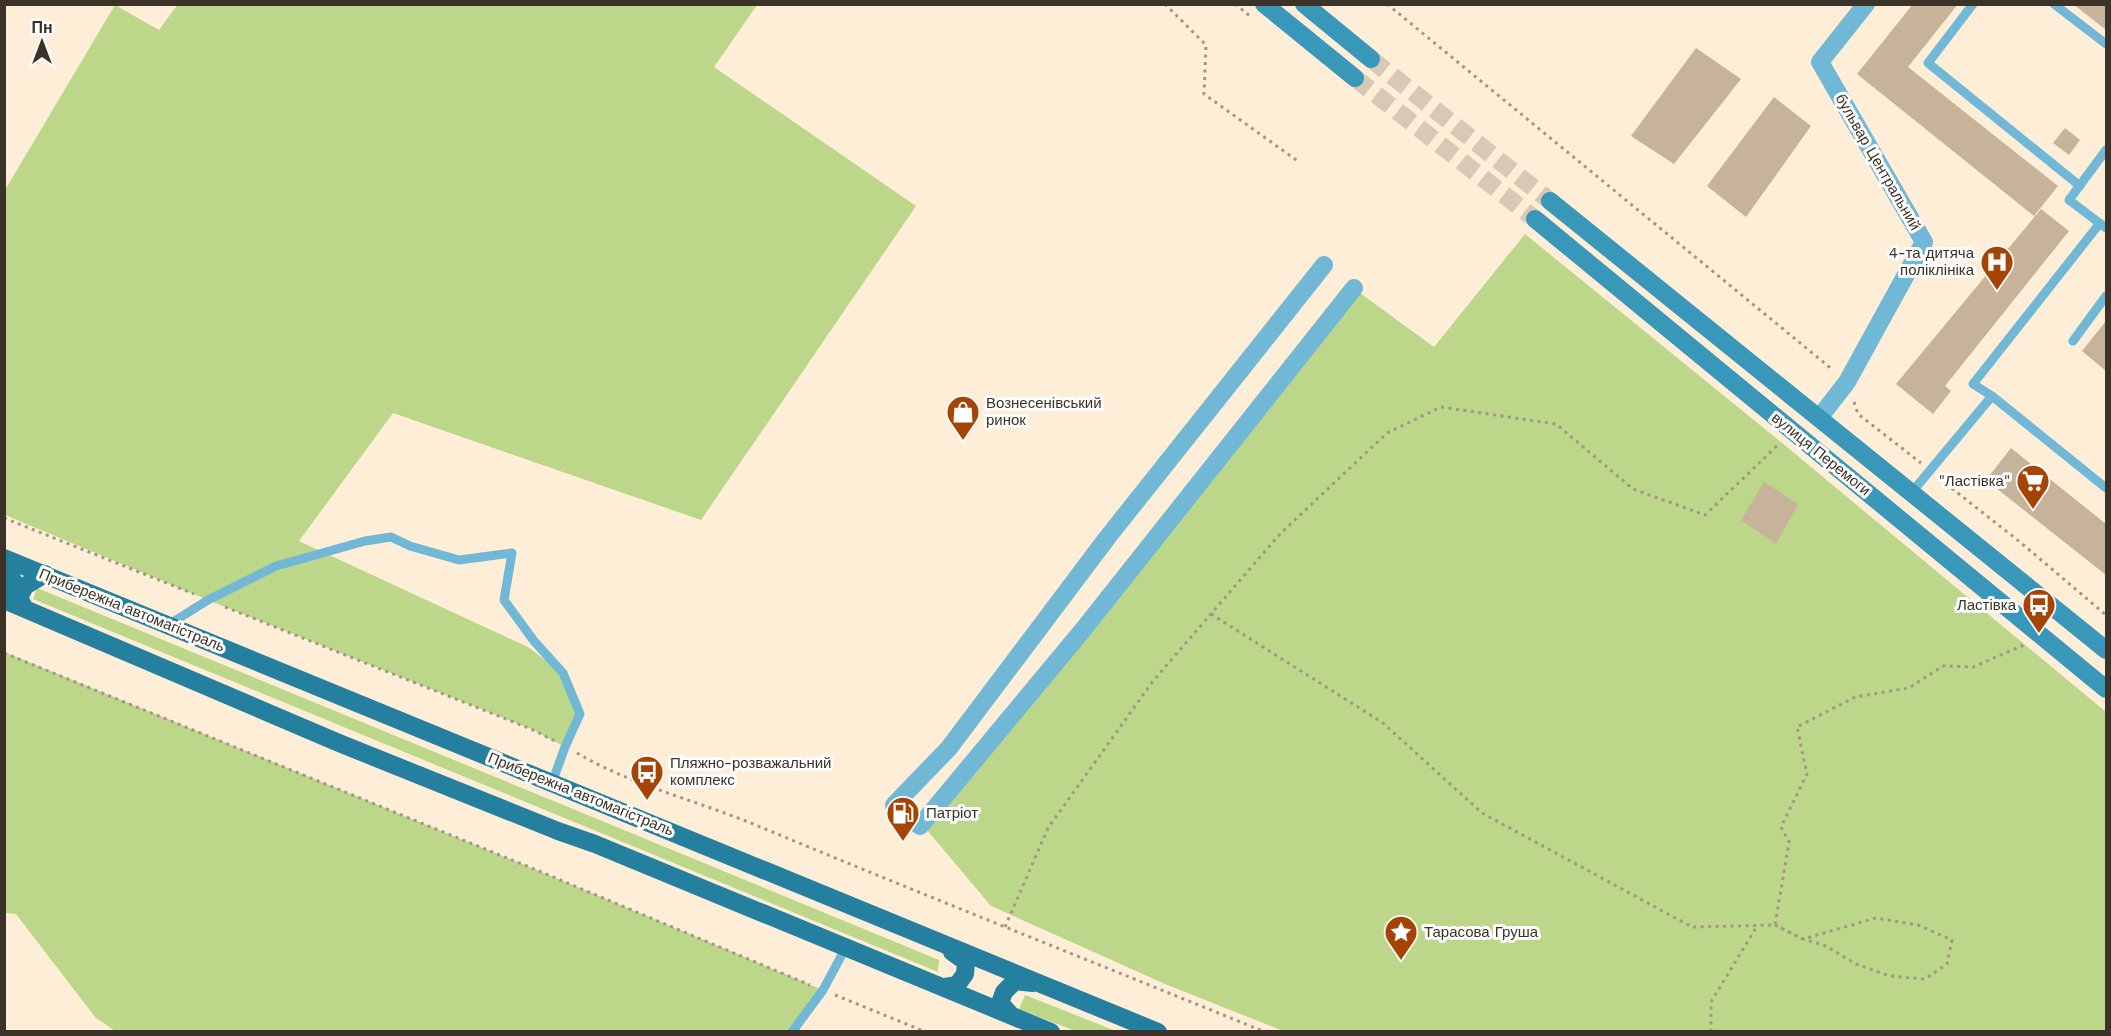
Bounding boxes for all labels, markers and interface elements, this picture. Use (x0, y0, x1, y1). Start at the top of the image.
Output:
north arrow (12, 12, 72, 72)
text: Пн (31, 18, 53, 37)
street label: бульвар Центральний (1832, 91, 1924, 233)
place label: 4-та дитяча поліклініка (1889, 244, 1975, 279)
hospital icon: 4-та дитяча поліклініка (1979, 244, 2015, 291)
shop icon: Вознесенівський ринок (945, 394, 981, 441)
place label: Вознесенівський ринок (986, 394, 1102, 429)
street label: вулиця Перемоги (1768, 409, 1874, 499)
supermarket icon: "Ластівка" (2015, 463, 2051, 510)
place label: "Ластівка" (1939, 472, 2010, 490)
street label: Прибережна автомагістраль (37, 564, 228, 656)
bus stop icon: Ластівка (2021, 587, 2057, 634)
place label: Ластівка (1957, 596, 2017, 614)
street label: Прибережна автомагістраль (486, 748, 677, 840)
bus stop icon: Пляжно-розважальний комплекс (629, 754, 665, 801)
place label: Пляжно-розважальний комплекс (670, 754, 832, 789)
fuel station icon: Патріот (885, 795, 921, 842)
place label: Патріот (926, 804, 978, 822)
place icon: Тарасова Груша (1383, 914, 1419, 961)
place label: Тарасова Груша (1424, 923, 1539, 941)

